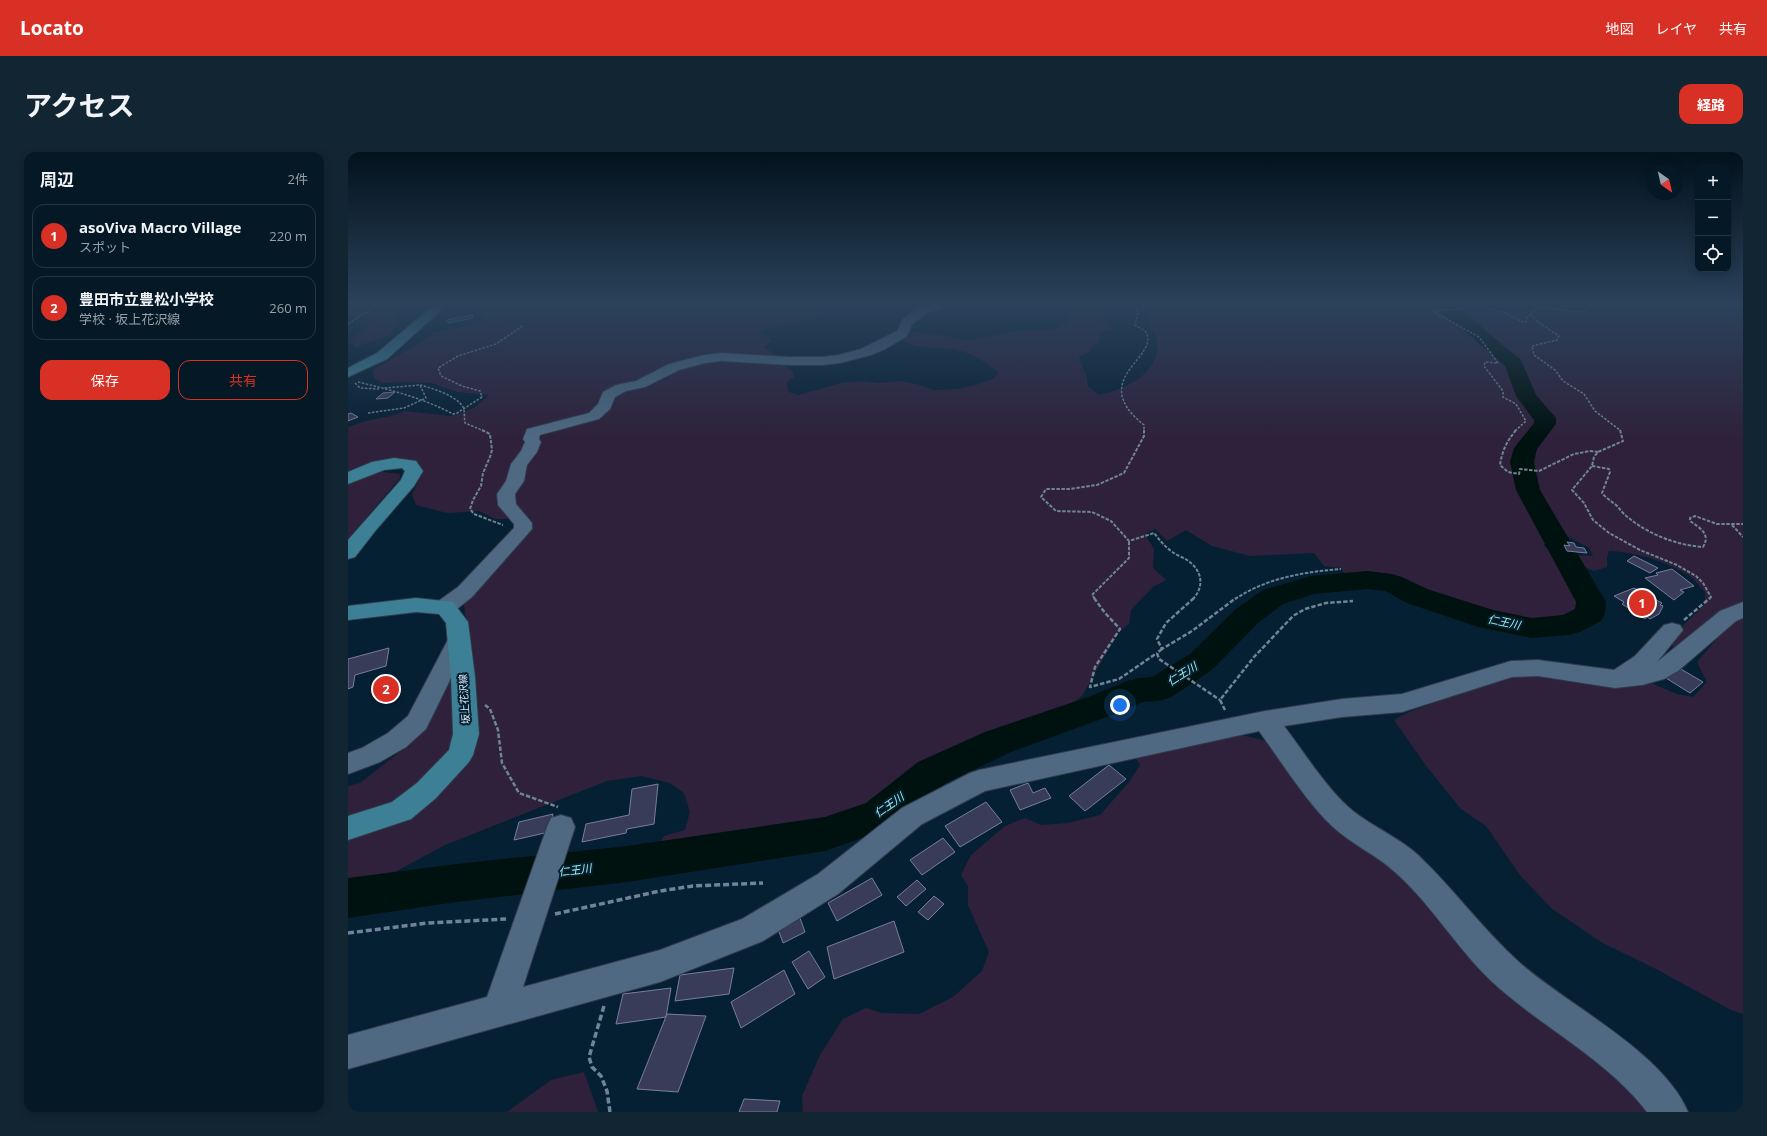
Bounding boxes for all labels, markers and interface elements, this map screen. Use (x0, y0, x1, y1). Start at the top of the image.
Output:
text: Locato (20, 15, 84, 41)
text: 地図 (1605, 19, 1633, 38)
text: レイヤ (1655, 19, 1697, 38)
text: 共有 (1719, 19, 1747, 38)
button: 経路 (1679, 84, 1743, 124)
text: アクセス (24, 86, 135, 124)
north arrow (1647, 164, 1683, 200)
map controls (1695, 164, 1731, 272)
button: + (1695, 164, 1731, 200)
text: 周辺 (40, 168, 74, 191)
text: 2件 (288, 170, 308, 188)
button: − (1695, 200, 1731, 236)
text: asoViva Macro Village (79, 217, 241, 237)
text: 1 (50, 227, 58, 245)
text: 220 m (269, 227, 307, 245)
button: locate (1695, 236, 1731, 272)
text: スポット (79, 238, 131, 256)
text: 豊田市立豊松小学校 (79, 289, 214, 309)
text: 2 (50, 299, 58, 317)
text: 260 m (269, 299, 307, 317)
text: 学校 · 坂上花沢線 (79, 310, 180, 328)
button: 保存 (40, 360, 170, 400)
button: 共有 (178, 360, 308, 400)
pin: 1 (1629, 588, 1655, 618)
water label: 仁王川 (1486, 611, 1523, 632)
water label: 仁王川 (1164, 658, 1201, 689)
pin: 2 (373, 674, 399, 704)
street label: 坂上花沢線 (455, 674, 473, 724)
your location (1110, 695, 1130, 715)
water label: 仁王川 (871, 788, 907, 820)
water label: 仁王川 (558, 860, 593, 879)

